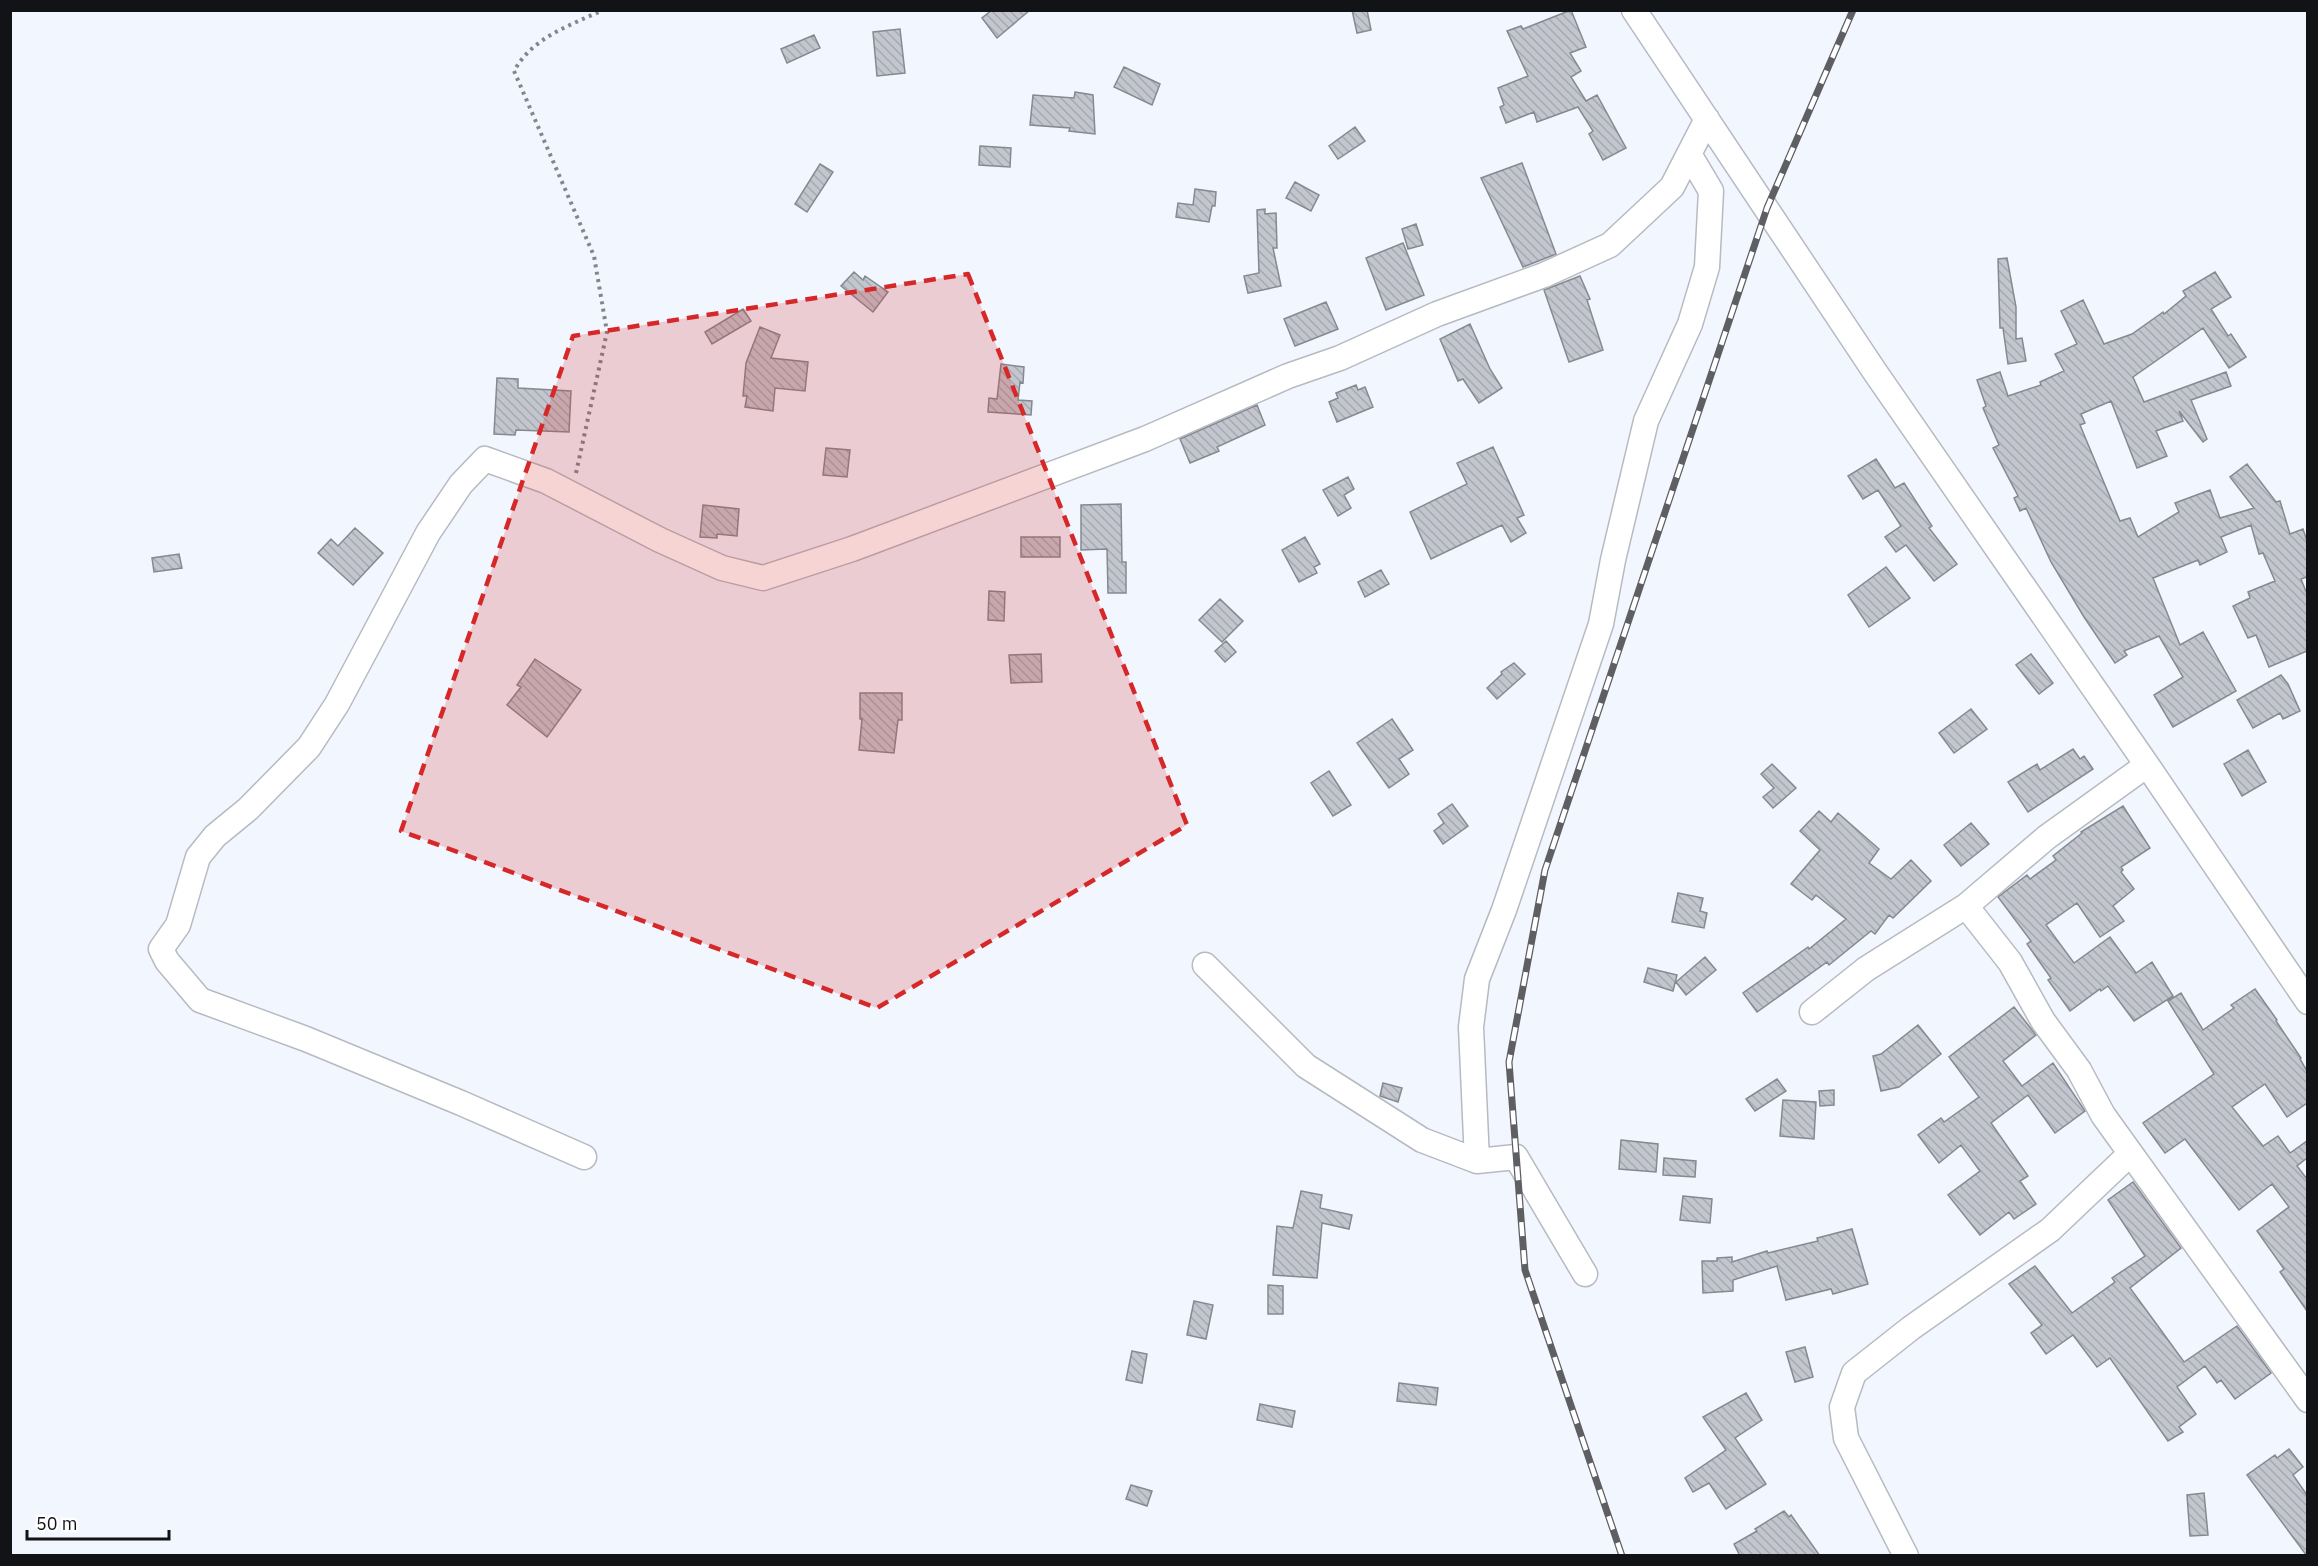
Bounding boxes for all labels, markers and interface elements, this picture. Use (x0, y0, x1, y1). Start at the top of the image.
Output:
scale bar (27, 1503, 170, 1541)
text: 50 m (36, 1512, 78, 1535)

